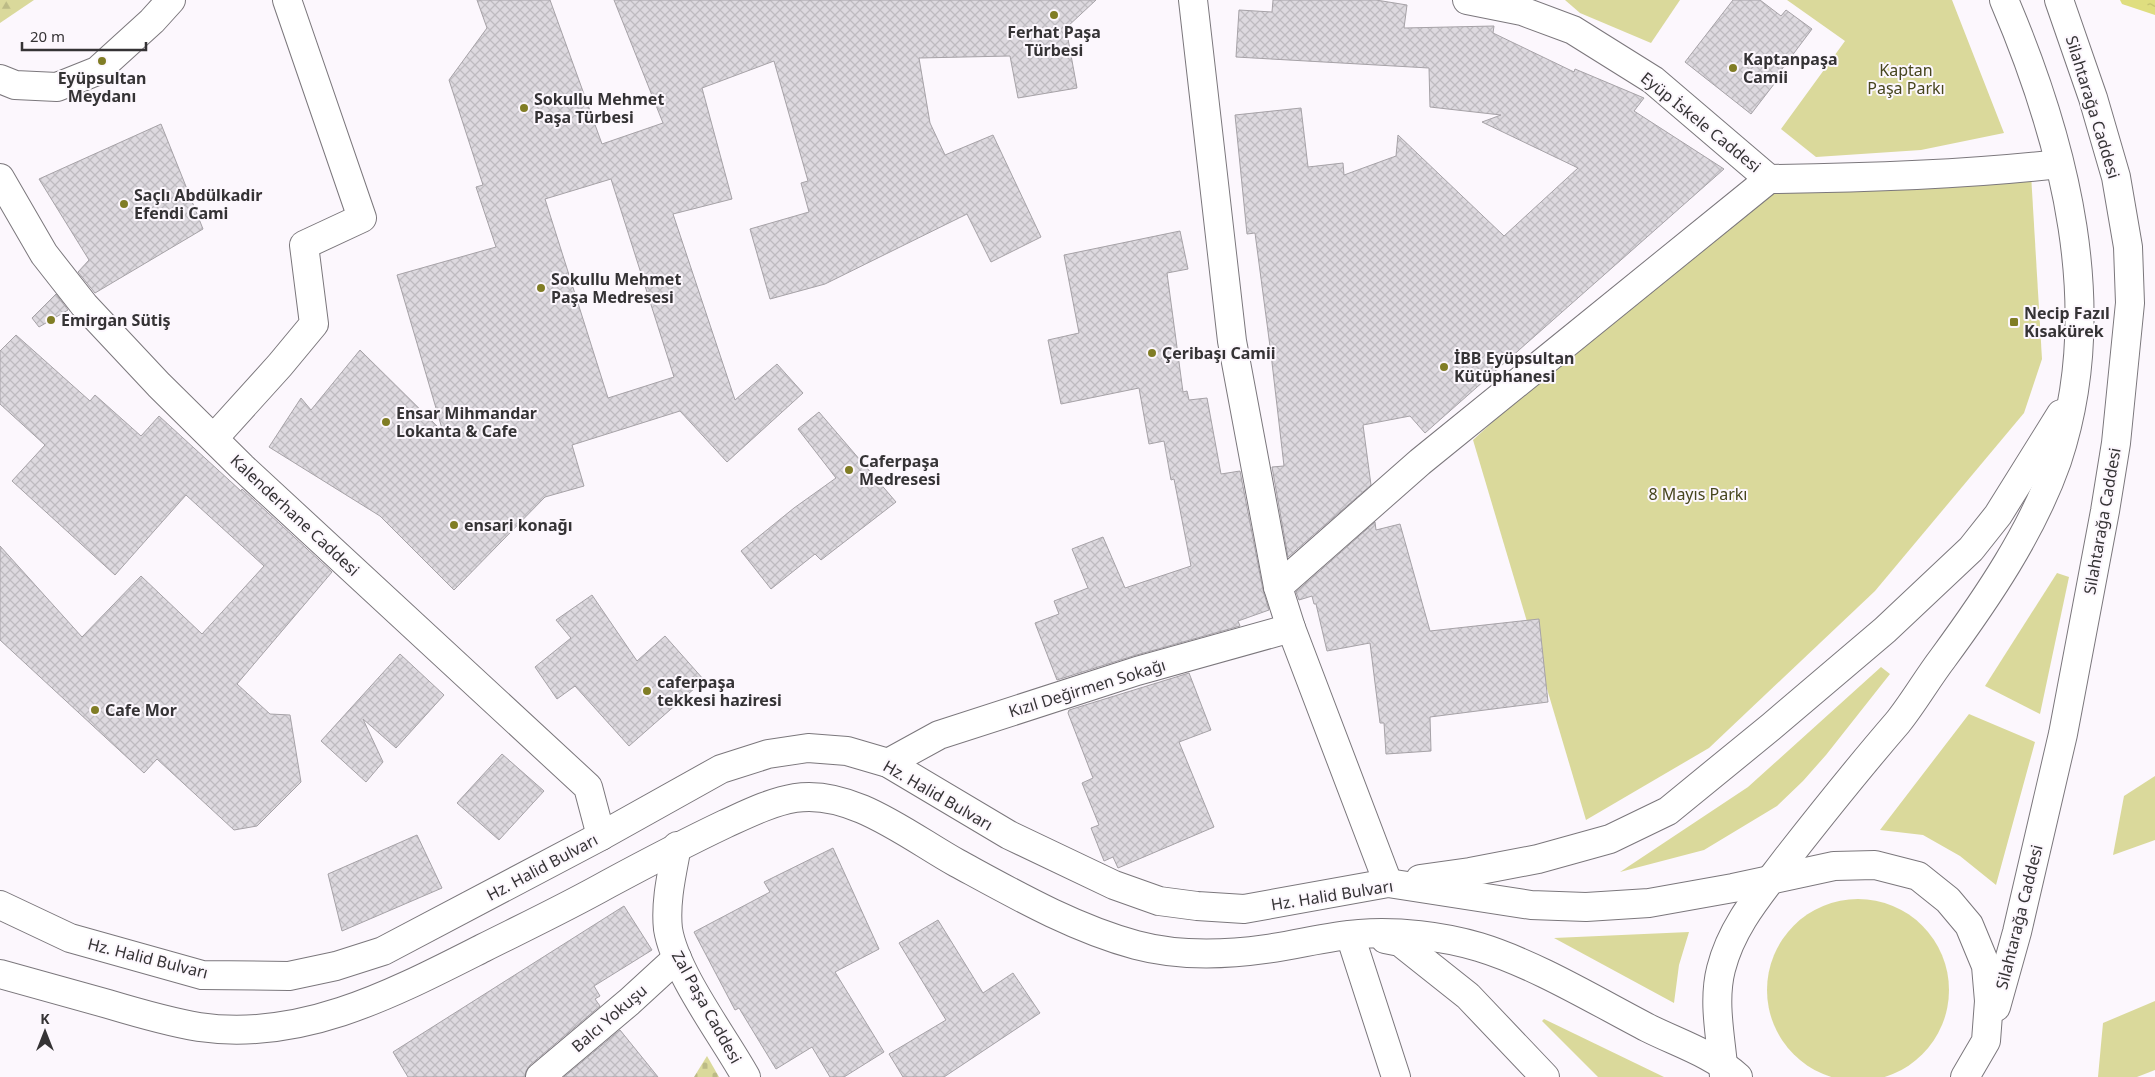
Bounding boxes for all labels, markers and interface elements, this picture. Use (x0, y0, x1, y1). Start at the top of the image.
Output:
marker: Ferhat Paşa Türbesi (1048, 9, 1060, 21)
scale bar (22, 20, 146, 52)
place label: Ferhat Paşa Türbesi (1007, 21, 1101, 61)
text: 20 m (30, 26, 65, 46)
street label: Silahtarağa Caddesi (2061, 33, 2125, 181)
place label: Kaptanpaşa Camii (1743, 48, 1838, 88)
marker: Eyüpsultan Meydanı (96, 55, 108, 67)
park label: Kaptan Paşa Parkı (1867, 59, 1945, 99)
marker: Kaptanpaşa Camii (1727, 62, 1739, 74)
place label: Eyüpsultan Meydanı (58, 67, 146, 107)
street label: Eyüp İskele Caddesi (1636, 67, 1766, 177)
place label: Sokullu Mehmet Paşa Türbesi (534, 88, 664, 128)
marker: Sokullu Mehmet Paşa Türbesi (518, 102, 530, 114)
place label: Saçlı Abdülkadir Efendi Cami (134, 184, 262, 224)
marker: Saçlı Abdülkadir Efendi Cami (118, 198, 130, 210)
place label: Sokullu Mehmet Paşa Medresesi (551, 268, 681, 308)
marker: Sokullu Mehmet Paşa Medresesi (535, 282, 547, 294)
place label: Necip Fazıl Kısakürek (2024, 302, 2110, 342)
place label: Emirgan Sütiş (61, 309, 171, 331)
marker: Emirgan Sütiş (45, 314, 57, 326)
marker: Necip Fazıl Kısakürek (2008, 316, 2020, 328)
place label: Çeribaşı Camii (1162, 342, 1275, 364)
marker: Çeribaşı Camii (1146, 347, 1158, 359)
place label: İBB Eyüpsultan Kütüphanesi (1454, 347, 1574, 387)
marker: İBB Eyüpsultan Kütüphanesi (1438, 361, 1450, 373)
place label: Ensar Mihmandar Lokanta & Cafe (396, 402, 537, 442)
marker: Ensar Mihmandar Lokanta & Cafe (380, 416, 392, 428)
street label: Silahtarağa Caddesi (2078, 446, 2126, 596)
street label: Kalenderhane Caddesi (226, 449, 364, 581)
place label: Caferpaşa Medresesi (859, 450, 941, 490)
marker: Caferpaşa Medresesi (843, 464, 855, 476)
park label: 8 Mayıs Parkı (1649, 483, 1747, 505)
place label: ensari konağı (464, 514, 572, 536)
marker: ensari konağı (448, 519, 460, 531)
street label: Kızıl Değirmen Sokağı (1006, 654, 1168, 722)
place label: caferpaşa tekkesi haziresi (657, 671, 782, 711)
marker: caferpaşa tekkesi haziresi (641, 685, 653, 697)
place label: Cafe Mor (105, 699, 177, 721)
marker: Cafe Mor (89, 704, 101, 716)
street label: Hz. Halid Bulvarı (879, 755, 997, 835)
street label: Hz. Halid Bulvarı (482, 828, 602, 906)
street label: Silahtarağa Caddesi (1990, 842, 2048, 992)
street label: Hz. Halid Bulvarı (1269, 875, 1395, 915)
street label: Hz. Halid Bulvarı (86, 932, 210, 984)
street label: Zal Paşa Caddesi (667, 947, 747, 1067)
street label: Balcı Yokuşu (567, 979, 651, 1057)
north arrow (20, 1007, 70, 1057)
text: K (40, 1009, 50, 1028)

